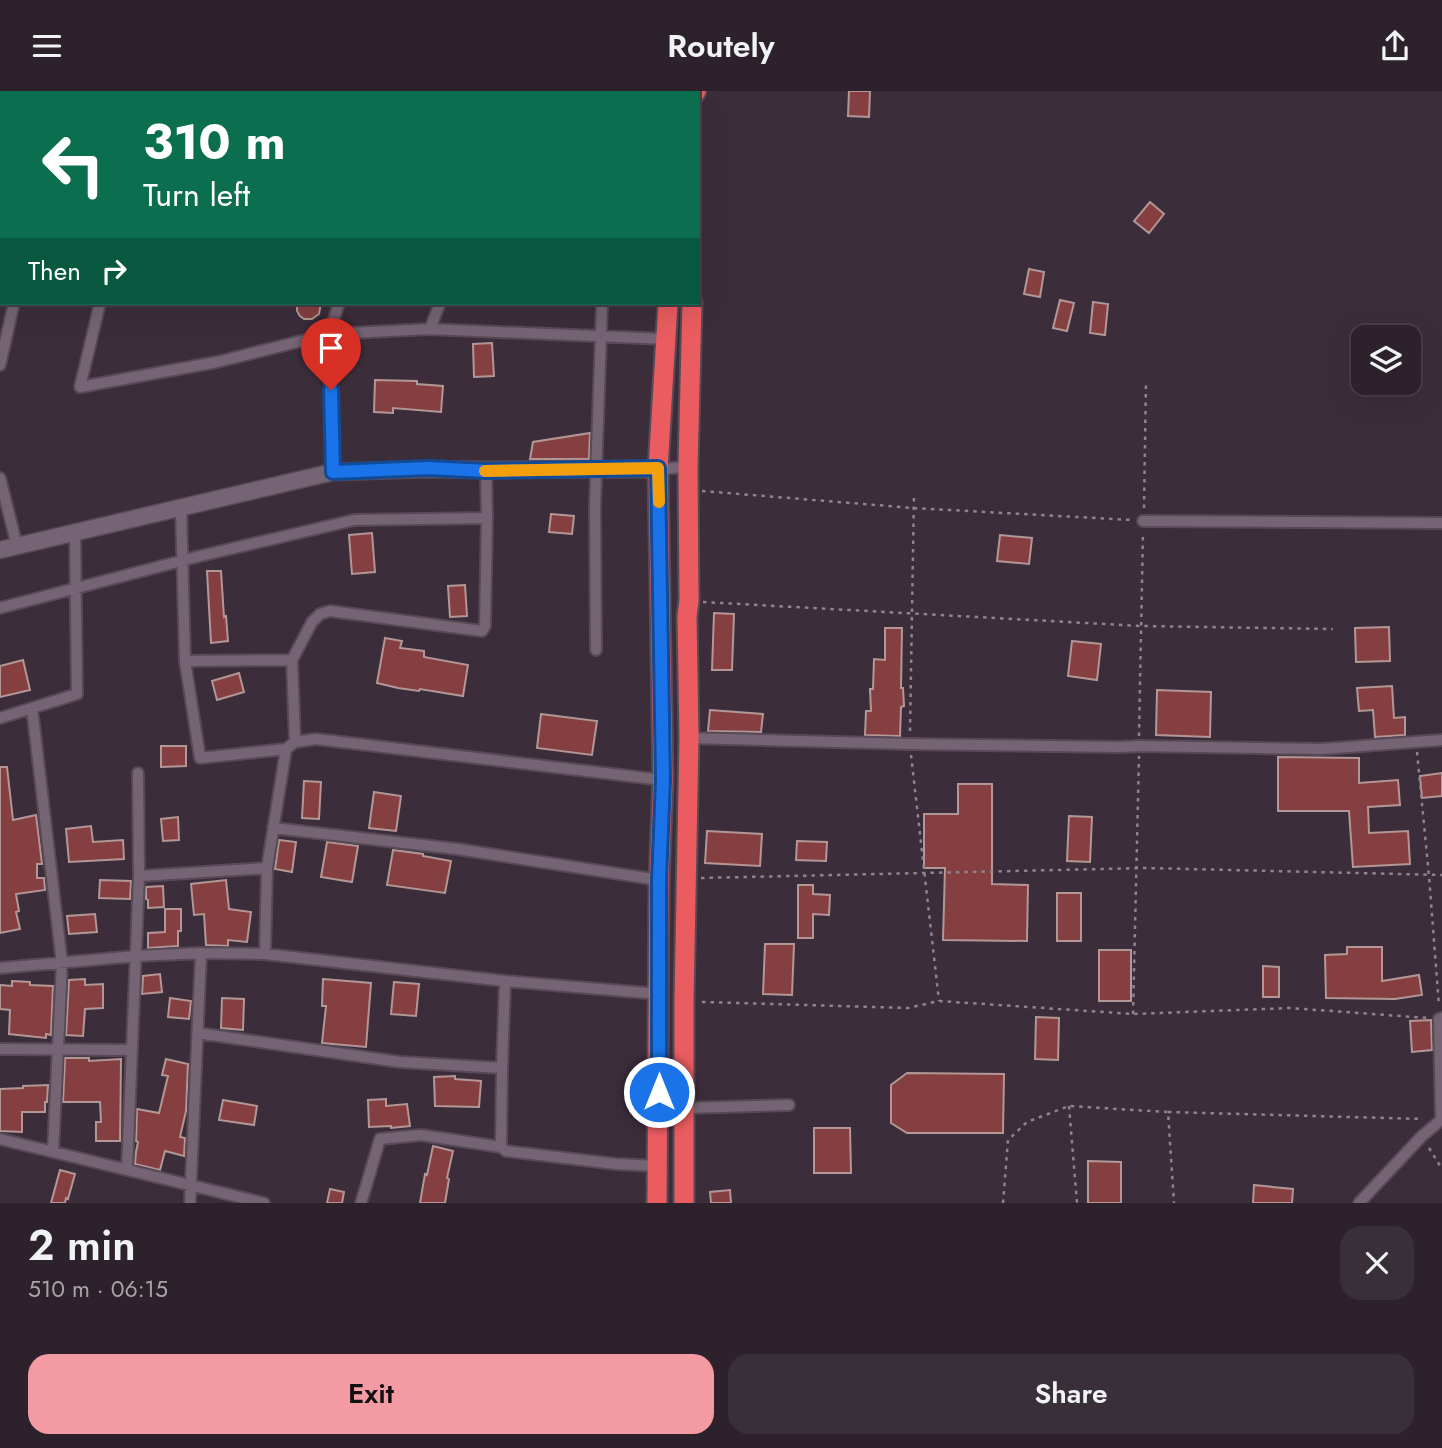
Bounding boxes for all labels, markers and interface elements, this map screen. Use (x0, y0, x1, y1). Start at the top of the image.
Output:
text: Routely (667, 23, 775, 69)
icon: menu (28, 27, 66, 65)
icon: share (1376, 27, 1414, 65)
text: 310 m (143, 107, 286, 177)
icon: left (28, 119, 119, 210)
text: Turn left (143, 172, 250, 218)
text: Then (28, 252, 81, 290)
icon: right (95, 252, 133, 290)
pin (301, 318, 361, 390)
map controls (1351, 325, 1421, 395)
button: layers (1351, 325, 1421, 395)
icon: arrive (312, 329, 350, 367)
position arrow (622, 1055, 696, 1129)
text: 2 min (28, 1215, 136, 1276)
button: close (1340, 1226, 1414, 1300)
text: 510 m · 06:15 (28, 1272, 168, 1306)
button: Exit (28, 1354, 714, 1434)
button: Share (728, 1354, 1414, 1434)

